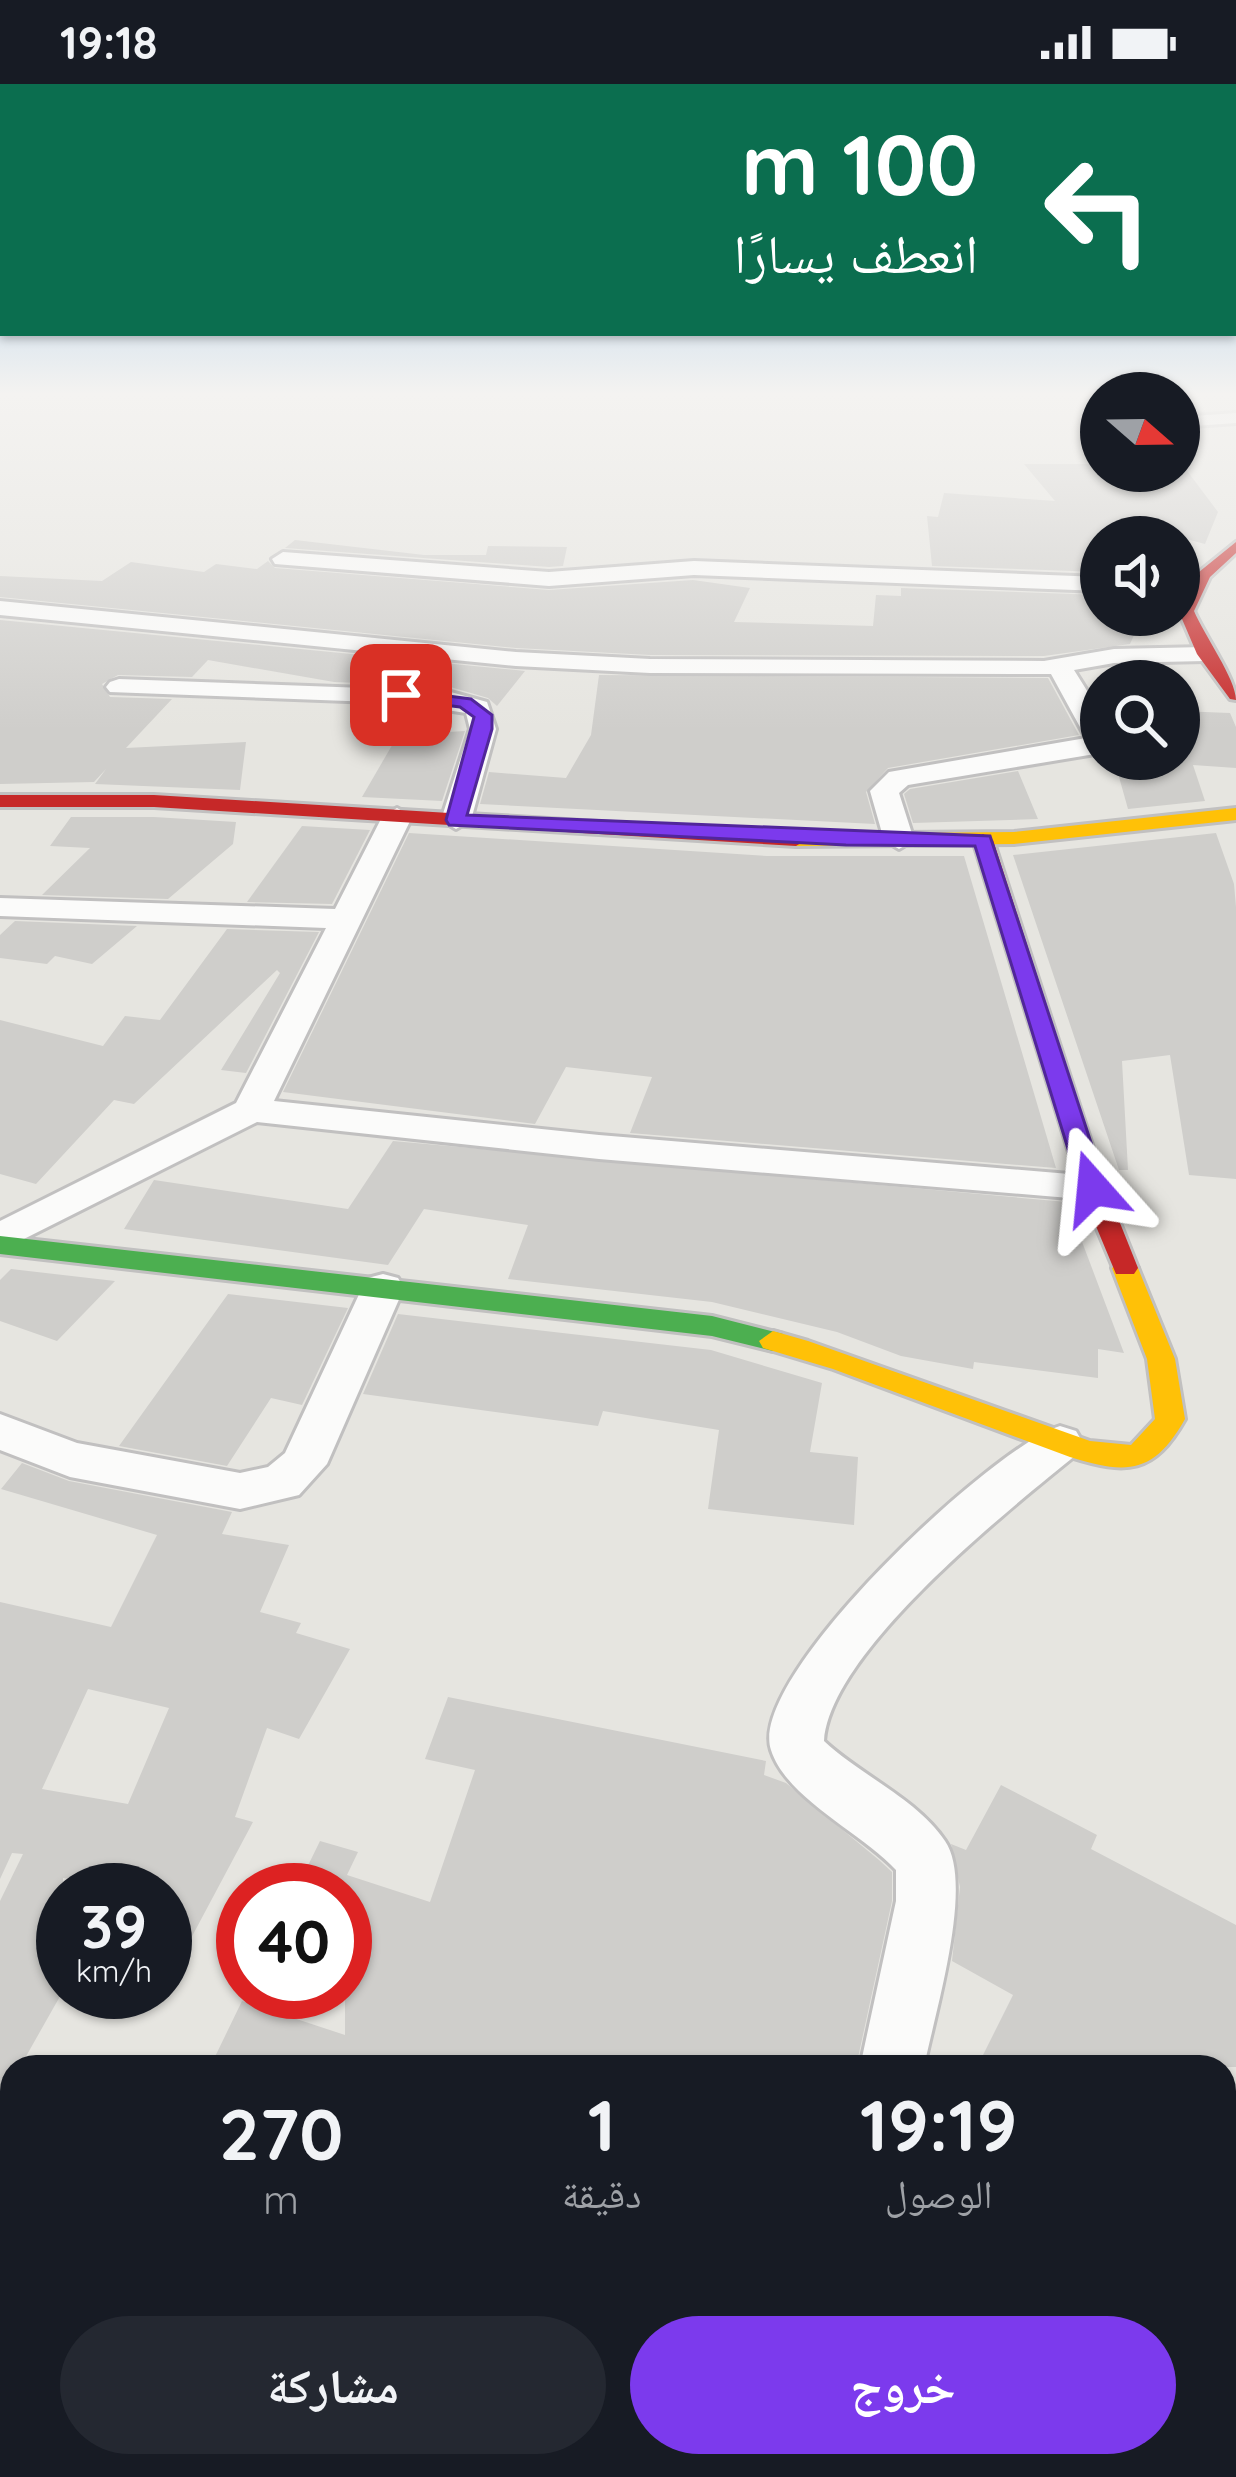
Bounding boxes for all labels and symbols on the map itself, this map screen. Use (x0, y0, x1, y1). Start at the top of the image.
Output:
north arrow (1080, 372, 1200, 492)
pin (350, 644, 452, 746)
position arrow (1030, 1125, 1156, 1251)
speed limit sign: 40 (216, 1863, 372, 2019)

